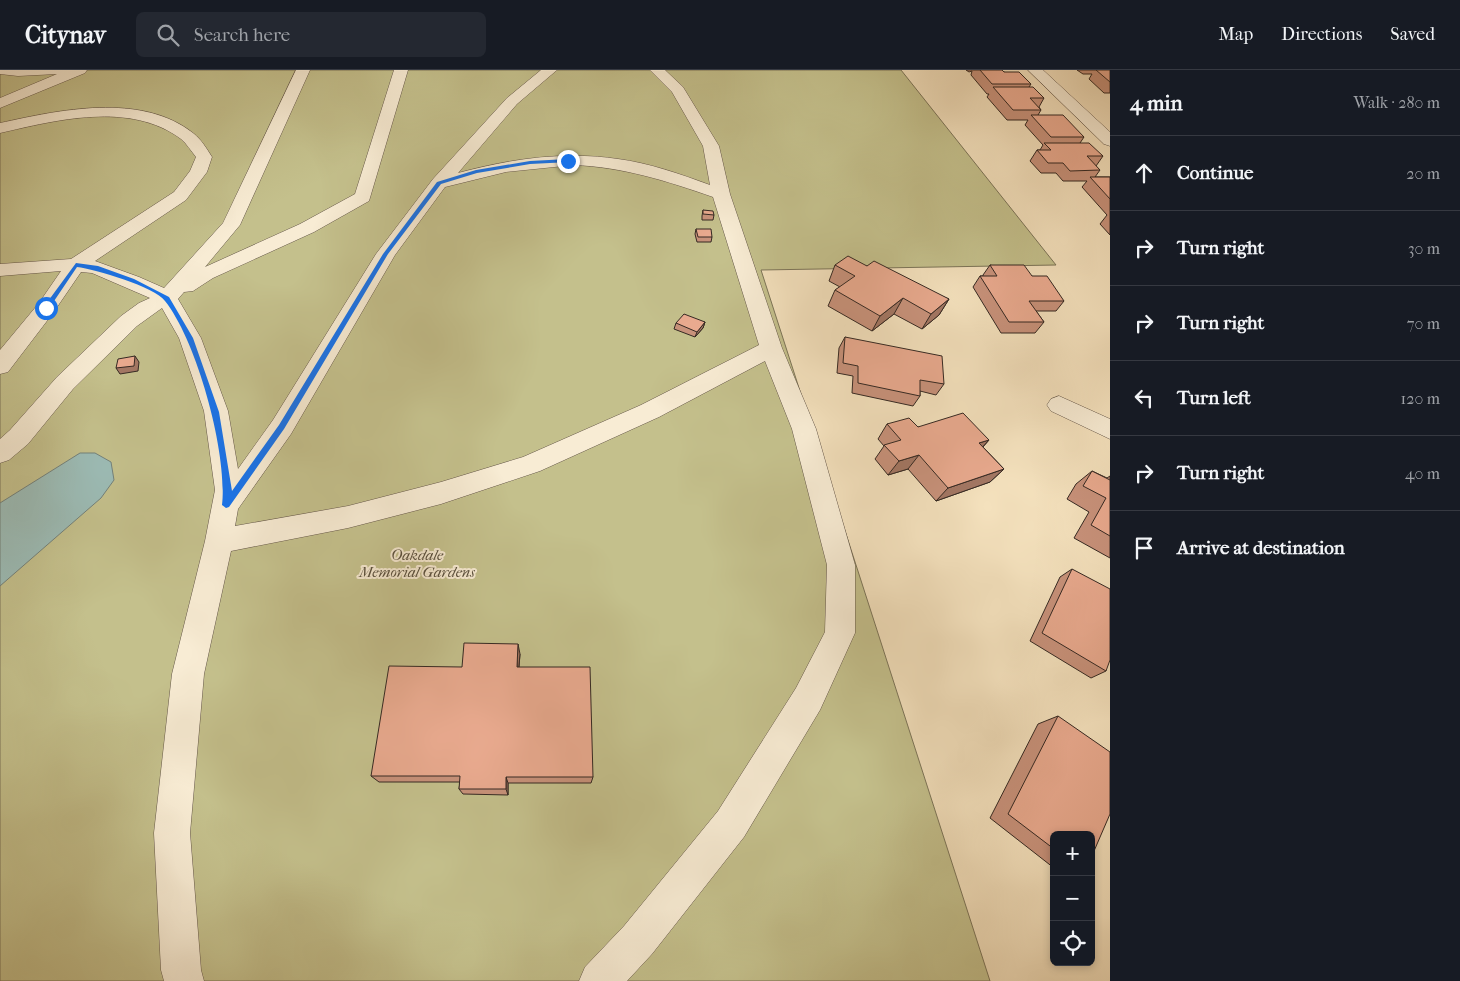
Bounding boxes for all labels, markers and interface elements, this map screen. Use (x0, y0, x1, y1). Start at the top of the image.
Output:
search box (136, 12, 486, 57)
text: Citynav (25, 21, 106, 49)
icon: search (154, 21, 182, 49)
text: Search here (194, 24, 290, 46)
text: Map (1219, 24, 1253, 45)
text: Directions (1281, 24, 1362, 45)
text: Saved (1390, 24, 1435, 45)
text: 4 min (1130, 91, 1183, 115)
text: Walk · 280 m (1353, 93, 1440, 112)
route end (557, 150, 580, 173)
icon: ahead (1130, 159, 1158, 187)
text: Continue (1177, 162, 1253, 184)
text: 20 m (1406, 164, 1440, 183)
icon: right (1130, 234, 1158, 262)
text: Turn right (1177, 237, 1264, 259)
text: 30 m (1408, 239, 1440, 258)
route start (35, 297, 58, 320)
icon: right (1130, 309, 1158, 337)
text: Turn right (1177, 312, 1264, 334)
text: 70 m (1407, 314, 1440, 333)
icon: left (1130, 384, 1158, 412)
text: Turn left (1177, 387, 1251, 409)
text: 120 m (1401, 389, 1440, 408)
icon: right (1130, 459, 1158, 487)
text: Turn right (1177, 462, 1264, 484)
text: 40 m (1405, 464, 1440, 483)
icon: arrive (1130, 534, 1158, 562)
text: Arrive at destination (1177, 537, 1345, 559)
park label: Oakdale Memorial Gardens (358, 546, 475, 581)
map controls (1050, 831, 1095, 966)
button: + (1050, 831, 1095, 876)
button: − (1050, 876, 1095, 921)
button: locate (1050, 921, 1095, 966)

